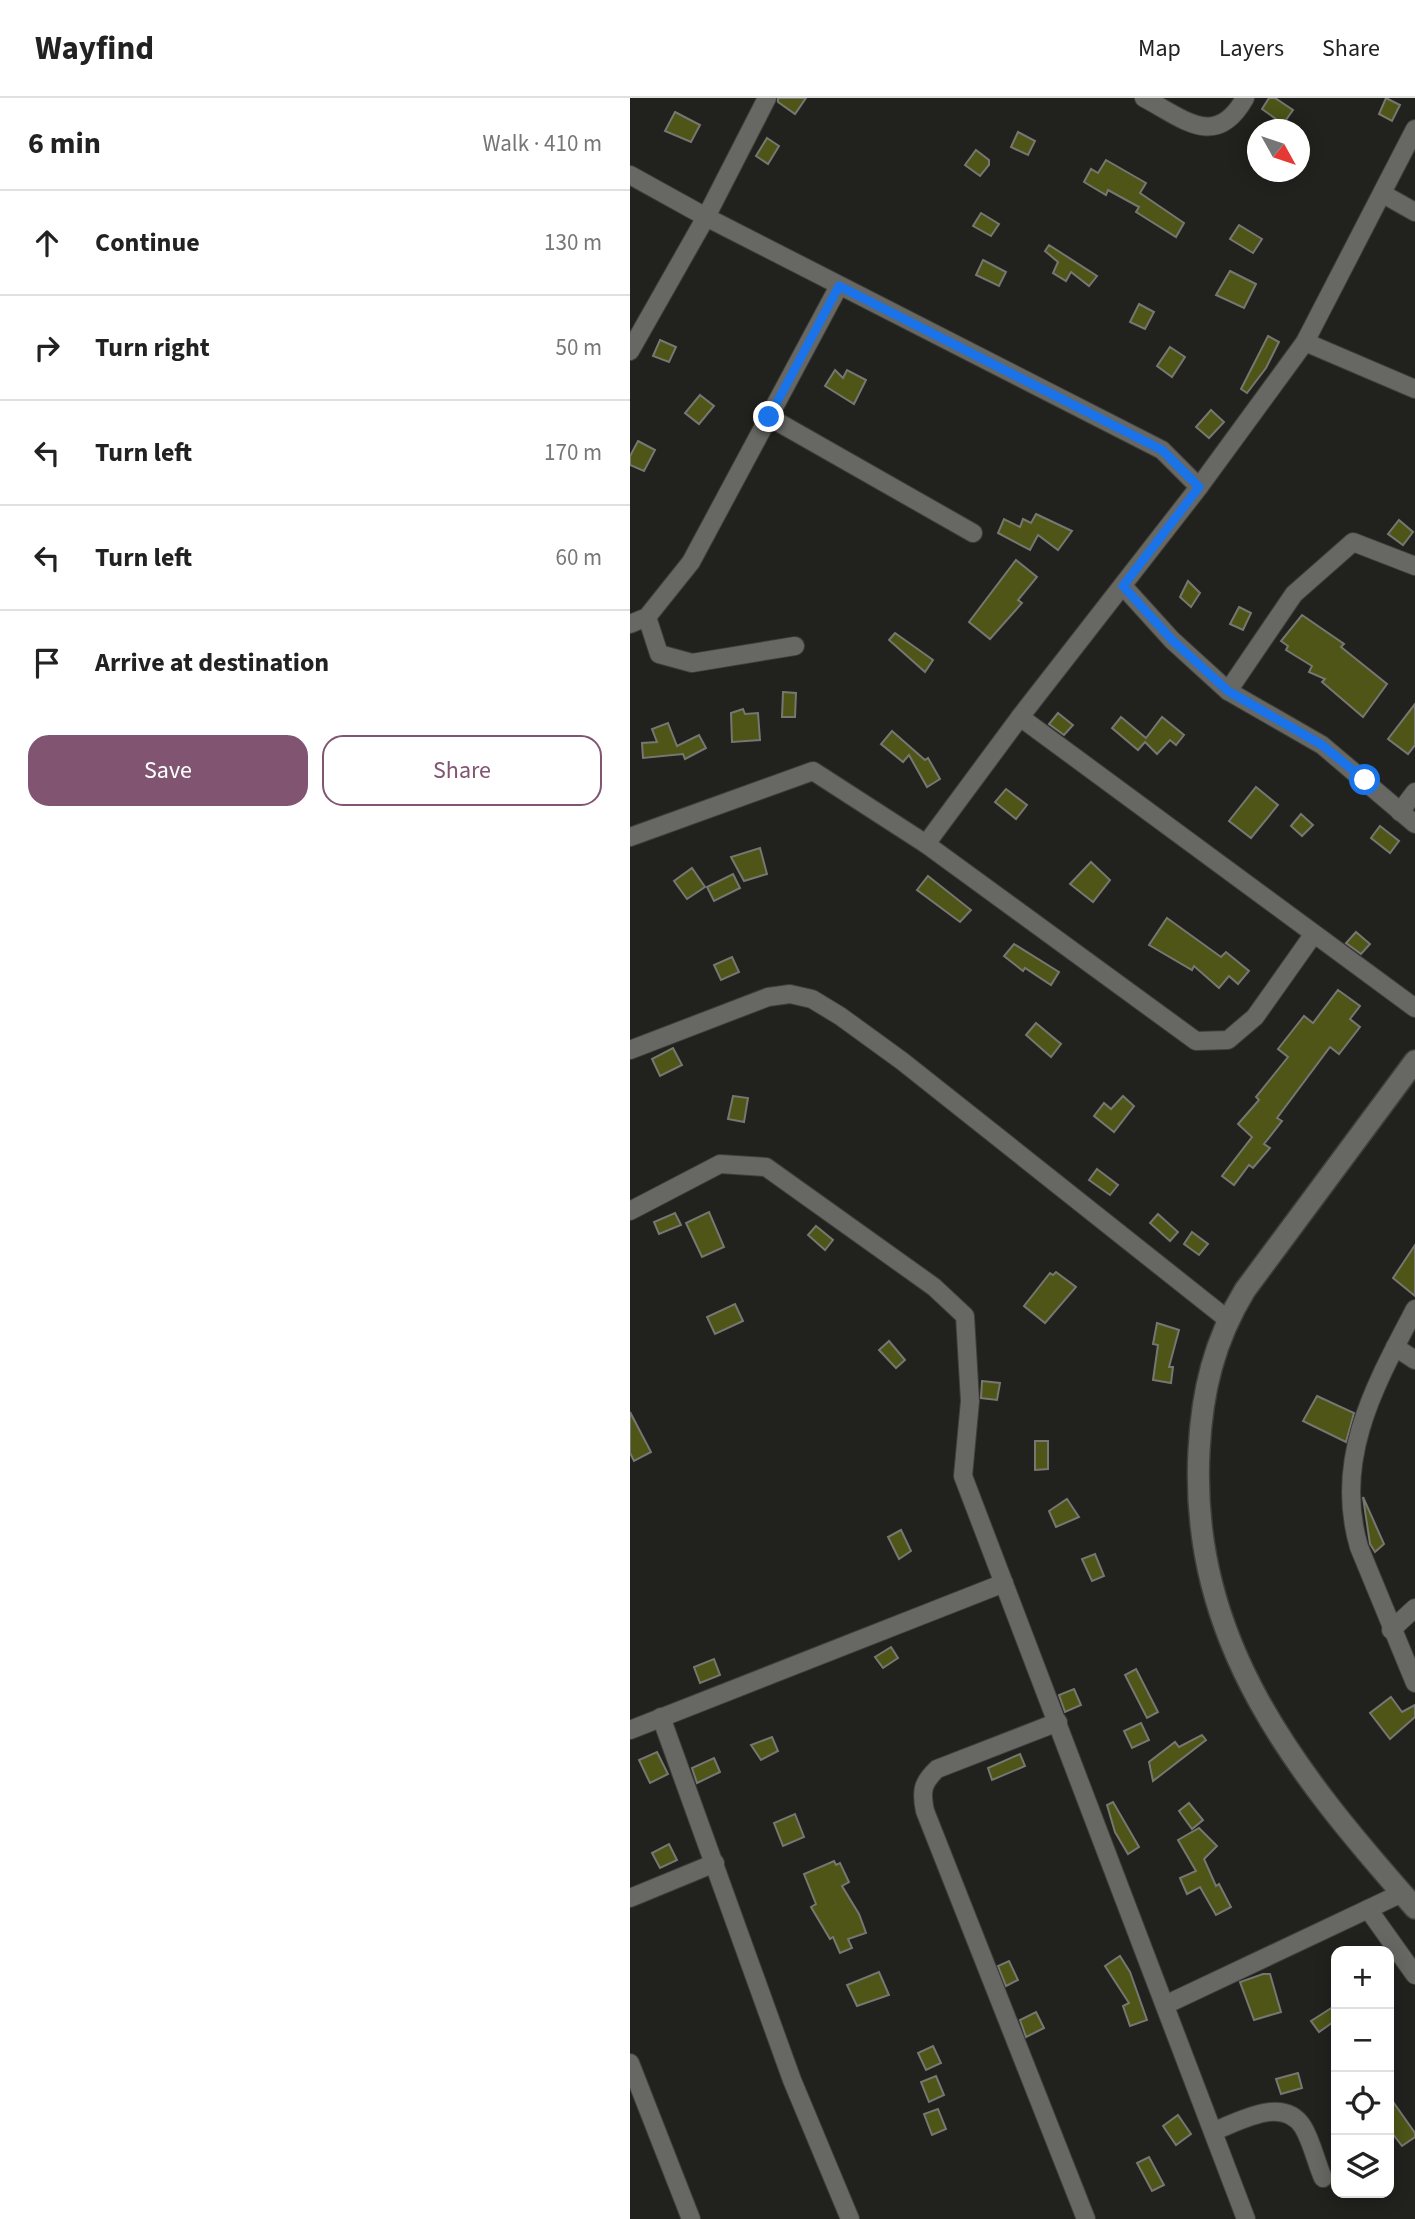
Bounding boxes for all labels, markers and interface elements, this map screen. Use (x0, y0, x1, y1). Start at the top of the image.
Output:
text: Wayfind (35, 25, 154, 72)
text: Map (1138, 31, 1181, 66)
text: Layers (1219, 31, 1284, 66)
text: Share (1322, 31, 1380, 66)
north arrow (1247, 119, 1310, 182)
text: 6 min (28, 122, 101, 165)
text: Walk · 410 m (483, 127, 602, 160)
icon: ahead (28, 224, 66, 262)
text: Continue (95, 224, 200, 261)
text: 130 m (544, 226, 602, 259)
icon: right (28, 329, 66, 367)
text: Turn right (95, 329, 210, 366)
text: 50 m (555, 331, 602, 364)
route end (753, 401, 784, 432)
icon: left (28, 434, 66, 472)
text: Turn left (95, 434, 192, 471)
text: 170 m (544, 436, 602, 469)
icon: left (28, 539, 66, 577)
text: Turn left (95, 539, 192, 576)
text: 60 m (555, 541, 602, 574)
icon: arrive (28, 644, 66, 682)
text: Arrive at destination (95, 644, 329, 681)
button: Save (28, 735, 308, 806)
button: Share (322, 735, 602, 806)
route start (1349, 764, 1380, 795)
map controls (1331, 1946, 1394, 2198)
button: + (1331, 1946, 1394, 2009)
button: − (1331, 2009, 1394, 2072)
button: locate (1331, 2072, 1394, 2135)
button: layers (1331, 2135, 1394, 2198)

